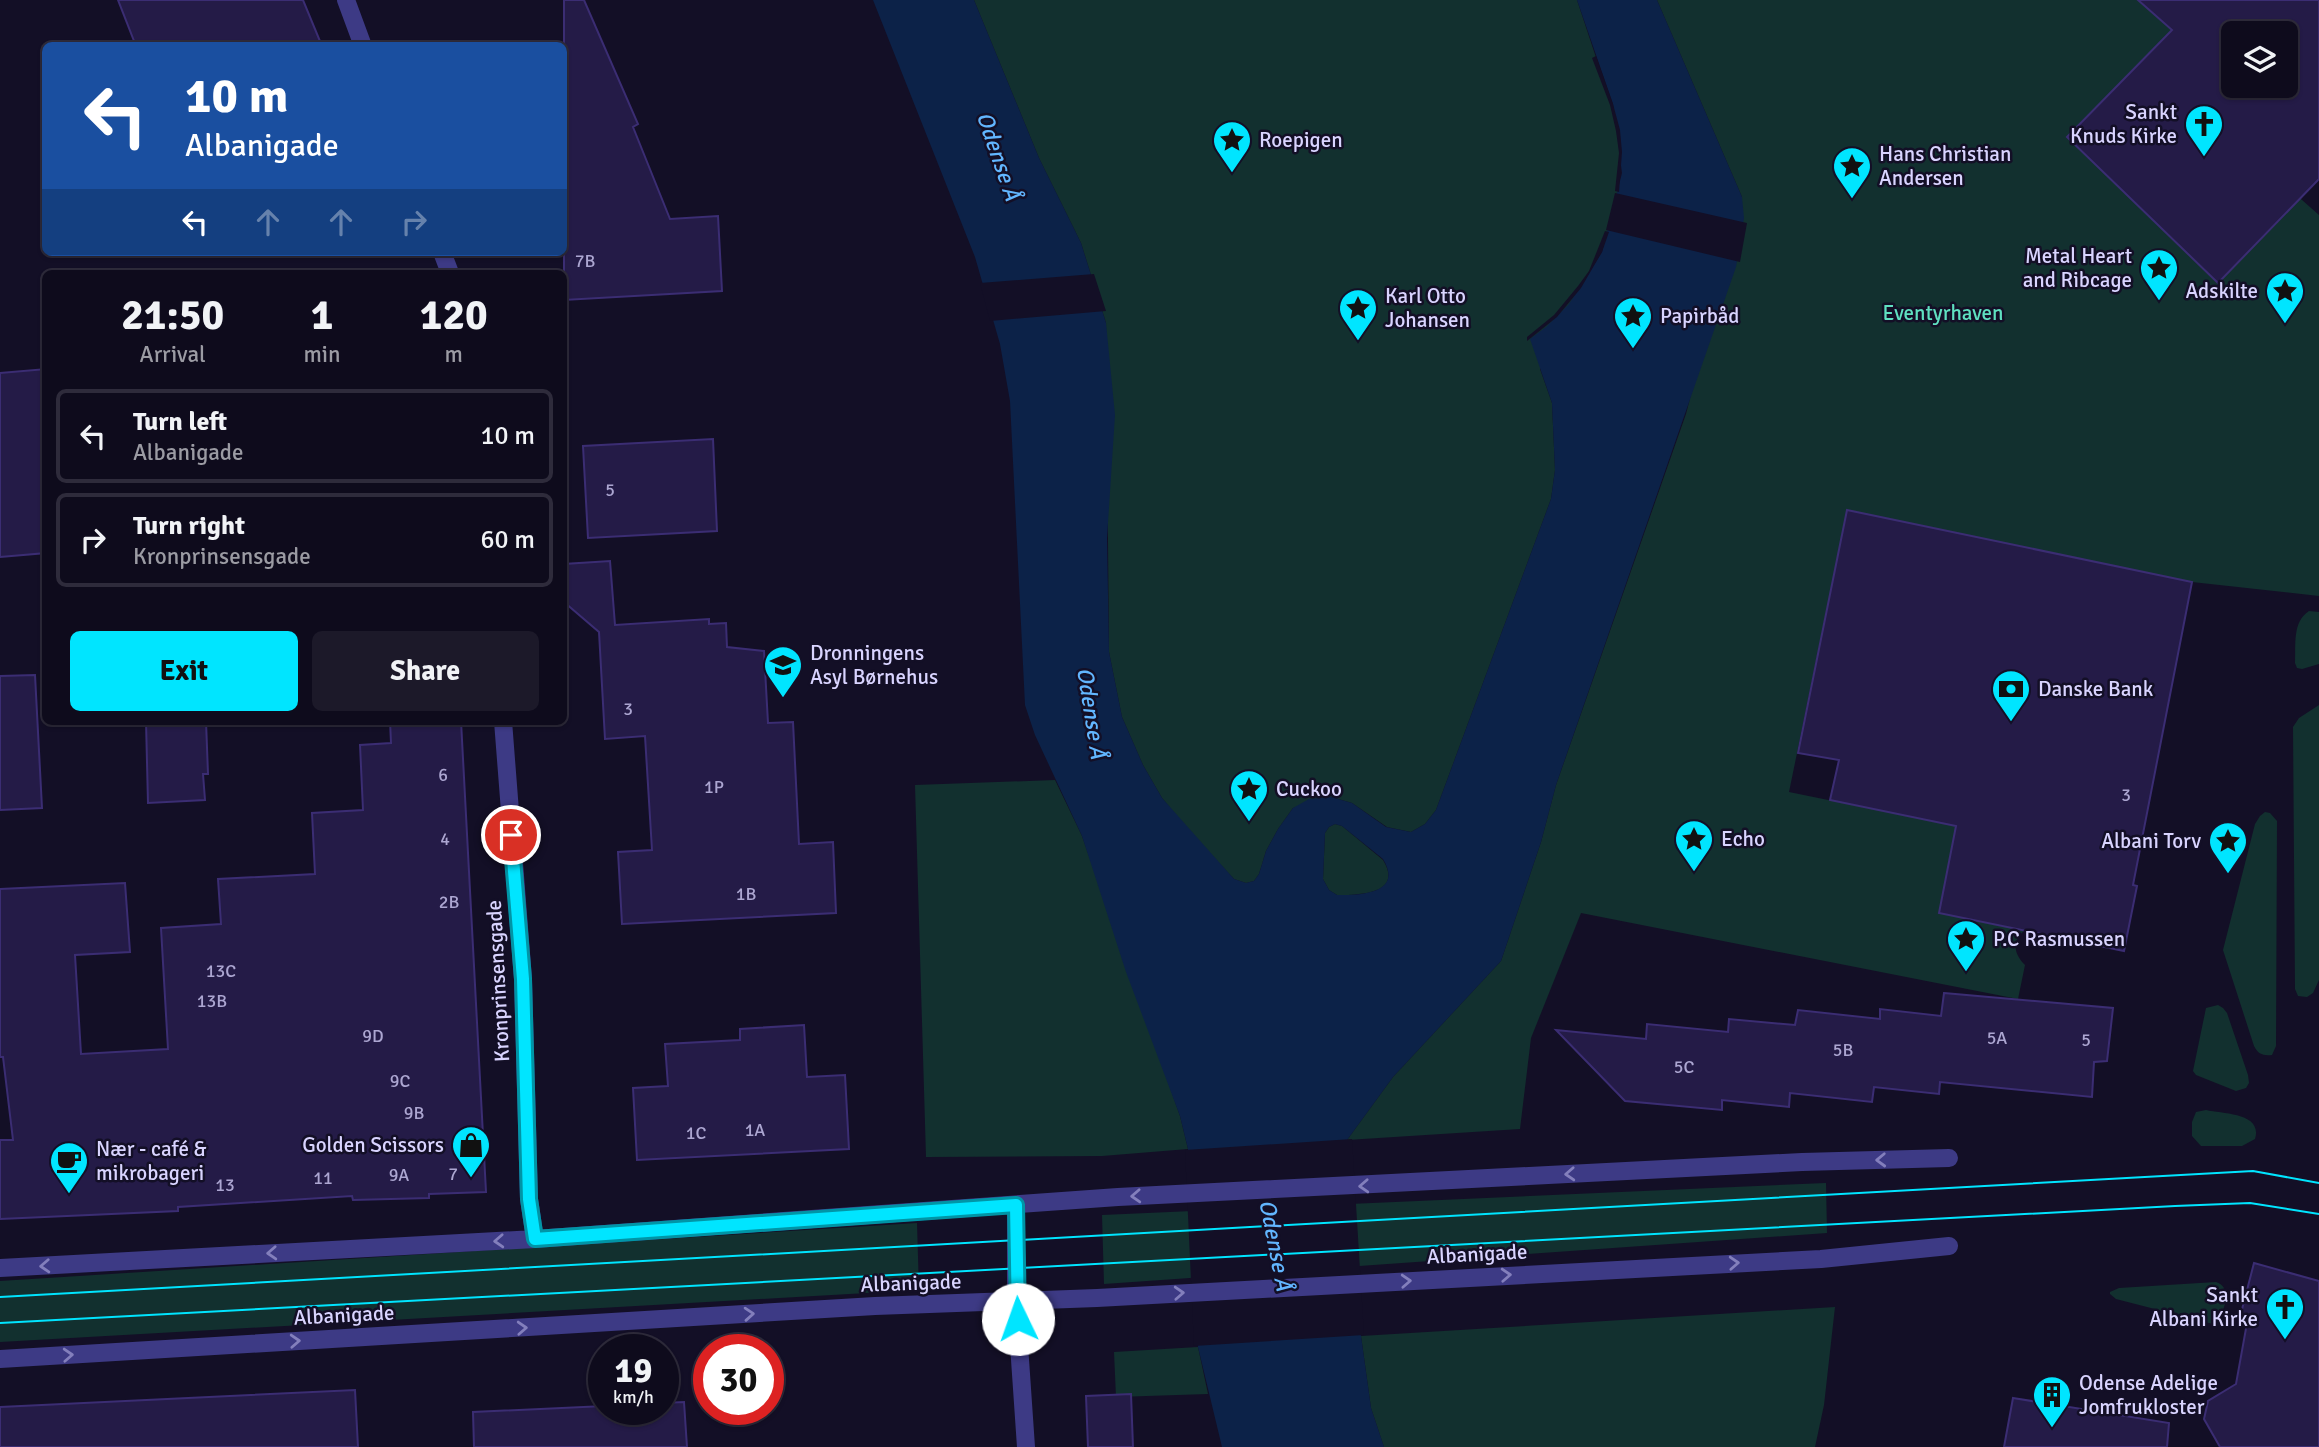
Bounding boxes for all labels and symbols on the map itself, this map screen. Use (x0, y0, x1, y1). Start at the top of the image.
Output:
place label: Sankt Knuds Kirke (2070, 99, 2177, 149)
church icon: Sankt Knuds Kirke (2183, 103, 2225, 158)
water label: Odense Å (970, 108, 1028, 205)
place icon: Roepigen (1211, 119, 1253, 174)
place label: Roepigen (1259, 127, 1343, 153)
place label: Hans Christian Andersen (1879, 141, 2011, 191)
place icon: Hans Christian Andersen (1831, 145, 1873, 200)
place label: Metal Heart and Ribcage (2023, 243, 2132, 293)
place icon: Metal Heart and Ribcage (2138, 247, 2180, 302)
house number: 7B (575, 250, 595, 272)
place icon: Adskilte (2264, 270, 2306, 325)
place label: Adskilte (2185, 278, 2258, 304)
place label: Karl Otto Johansen (1385, 283, 1470, 333)
place icon: Karl Otto Johansen (1337, 287, 1379, 342)
place icon: Papirbåd (1612, 295, 1654, 350)
park label: Eventyrhaven (1883, 300, 2003, 326)
place label: Papirbåd (1660, 303, 1739, 329)
house number: 5 (605, 479, 615, 501)
place label: Dronningens Asyl Børnehus (810, 640, 938, 690)
school or university icon: Dronningens Asyl Børnehus (762, 644, 804, 699)
water label: Odense Å (1070, 665, 1113, 762)
bank icon: Danske Bank (1990, 668, 2032, 723)
place label: Danske Bank (2038, 676, 2154, 702)
house number: 3 (623, 698, 633, 720)
house number: 6 (438, 764, 448, 786)
place icon: Cuckoo (1228, 768, 1270, 823)
house number: 1P (704, 776, 724, 798)
place label: Cuckoo (1276, 776, 1342, 802)
house number: 3 (2121, 784, 2131, 806)
pin (481, 805, 541, 865)
place icon: Echo (1673, 818, 1715, 873)
place icon: Albani Torv (2207, 820, 2249, 875)
place label: Echo (1721, 826, 1765, 852)
house number: 4 (440, 828, 450, 850)
place label: Albani Torv (2101, 828, 2201, 854)
house number: 1B (736, 883, 756, 905)
house number: 2B (439, 891, 459, 913)
street label: Kronprinsensgade (481, 899, 515, 1063)
place icon: P.C Rasmussen (1945, 918, 1987, 973)
place label: P.C Rasmussen (1993, 926, 2125, 952)
house number: 13C (206, 960, 236, 982)
house number: 13B (197, 990, 227, 1012)
house number: 9D (362, 1025, 384, 1047)
house number: 5A (1987, 1027, 2007, 1049)
house number: 5 (2081, 1029, 2091, 1051)
house number: 5B (1833, 1039, 1853, 1061)
house number: 5C (1674, 1056, 1694, 1078)
house number: 9C (390, 1070, 410, 1092)
house number: 9B (404, 1102, 424, 1124)
house number: 1A (745, 1119, 765, 1141)
house number: 1C (686, 1122, 706, 1144)
shop icon: Golden Scissors (450, 1124, 492, 1179)
place label: Golden Scissors (302, 1132, 444, 1158)
place label: Nær - café & mikrobageri (96, 1136, 207, 1186)
cafe icon: Nær - café & mikrobageri (48, 1140, 90, 1195)
one-way arrow (1875, 1152, 1886, 1168)
house number: 7 (448, 1163, 458, 1185)
house number: 9A (389, 1164, 409, 1186)
house number: 11 (313, 1167, 333, 1189)
one-way arrow (1564, 1167, 1575, 1182)
house number: 13 (215, 1174, 235, 1196)
one-way arrow (1358, 1178, 1369, 1193)
one-way arrow (1131, 1188, 1142, 1203)
water label: Odense Å (1252, 1197, 1299, 1294)
one-way arrow (494, 1233, 505, 1248)
street label: Albanigade (1426, 1238, 1528, 1270)
one-way arrow (266, 1245, 277, 1260)
one-way arrow (1728, 1256, 1739, 1271)
one-way arrow (39, 1258, 50, 1273)
street label: Albanigade (860, 1268, 962, 1298)
one-way arrow (1501, 1268, 1512, 1283)
one-way arrow (1401, 1274, 1412, 1289)
position arrow (981, 1282, 1055, 1356)
place label: Sankt Albani Kirke (2149, 1282, 2258, 1332)
one-way arrow (1174, 1286, 1185, 1301)
church icon: Sankt Albani Kirke (2264, 1286, 2306, 1341)
street label: Albanigade (293, 1299, 395, 1331)
one-way arrow (744, 1307, 755, 1322)
one-way arrow (517, 1320, 528, 1335)
one-way arrow (290, 1334, 301, 1349)
speed limit sign: 30 (693, 1334, 784, 1425)
one-way arrow (63, 1347, 74, 1362)
place label: Odense Adelige Jomfrukloster (2079, 1370, 2218, 1420)
building icon: Odense Adelige Jomfrukloster (2031, 1374, 2073, 1429)

